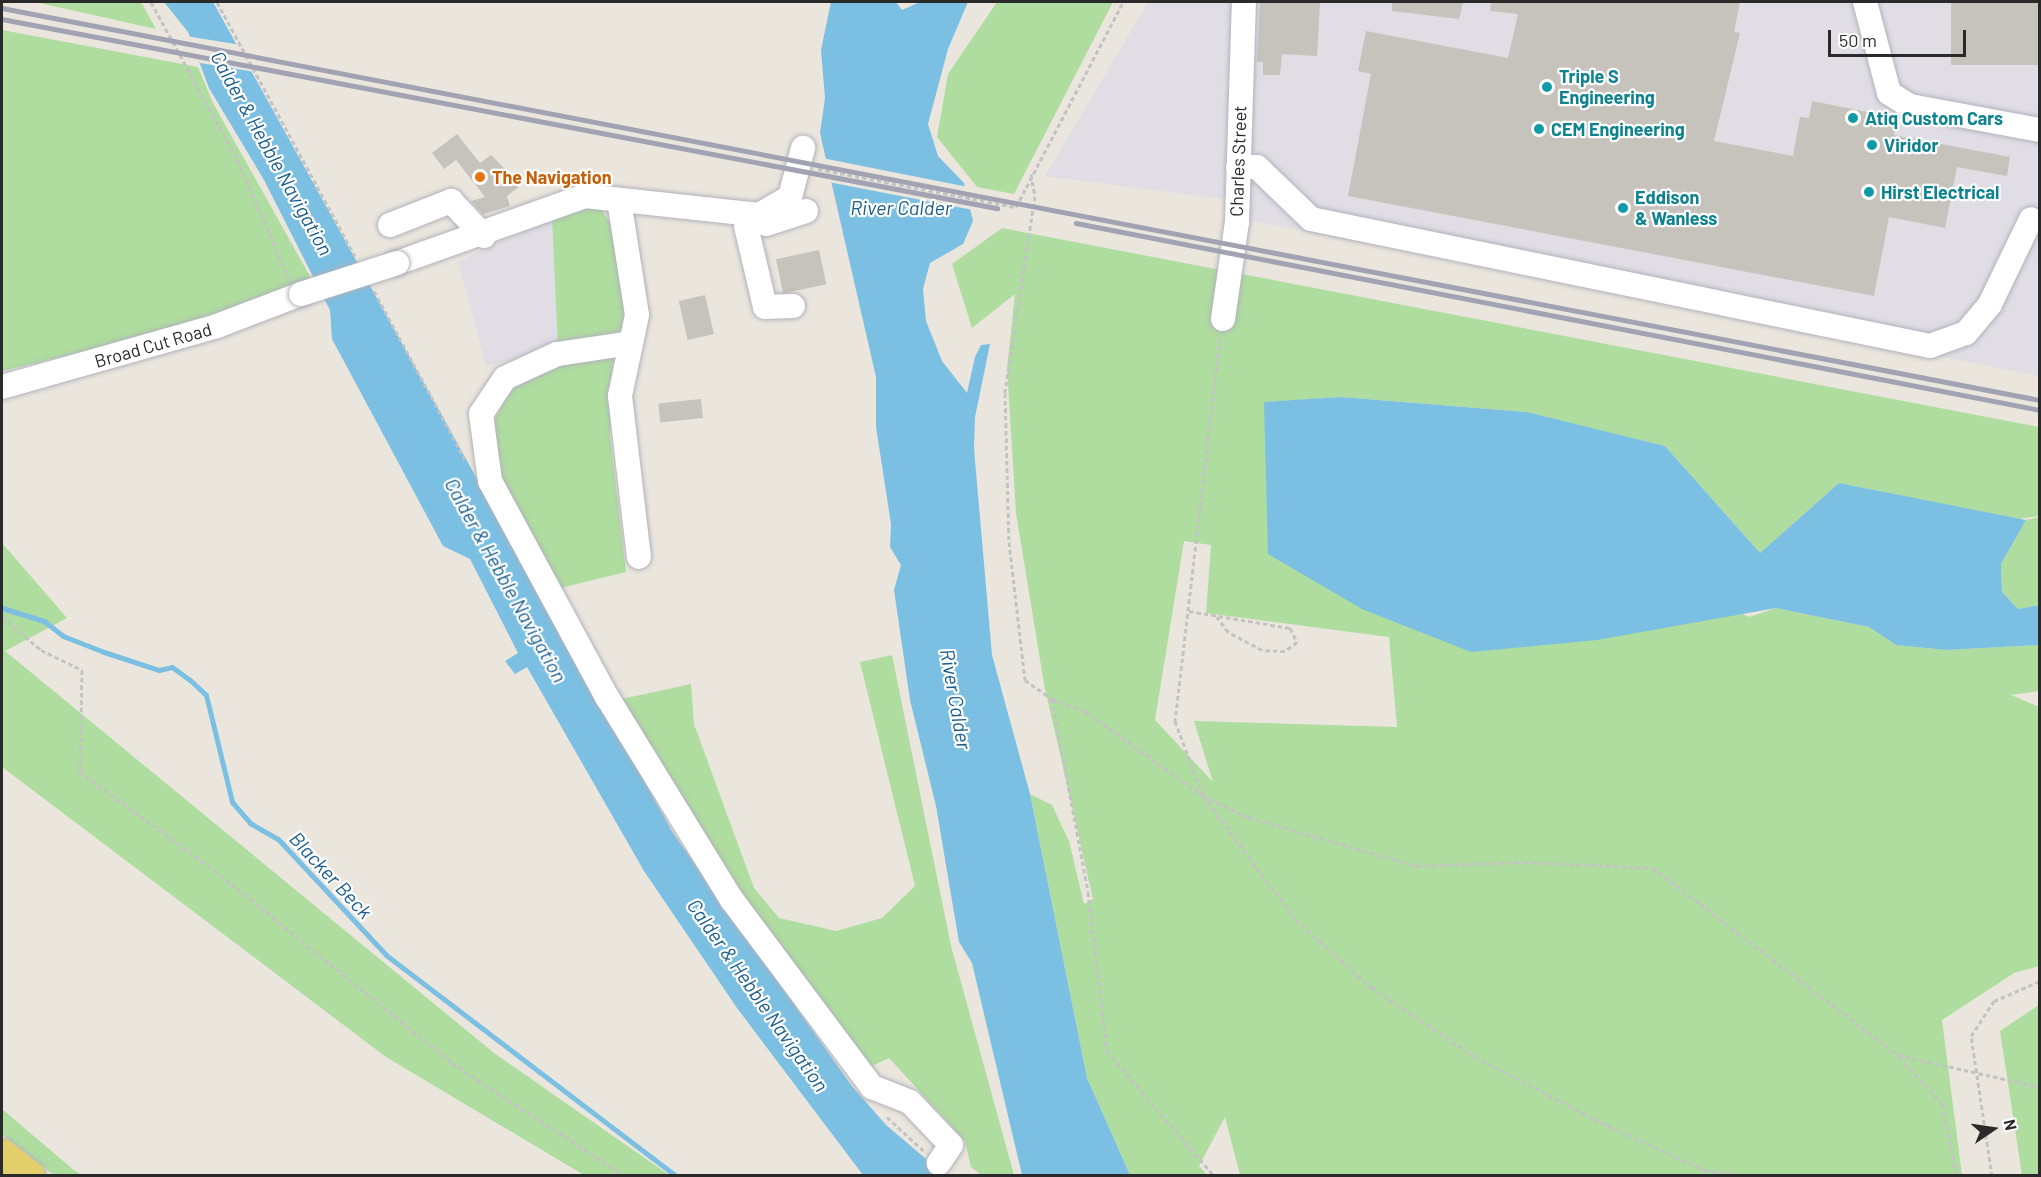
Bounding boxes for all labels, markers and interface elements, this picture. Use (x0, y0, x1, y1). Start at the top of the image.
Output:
scale bar (1831, 18, 1969, 56)
text: 50 m (1839, 29, 1877, 51)
water label: Calder & Hebble Navigation (206, 47, 338, 259)
place label: Triple S Engineering (1559, 66, 1655, 109)
marker: Triple S Engineering (1540, 80, 1554, 94)
street label: Charles Street (1225, 105, 1251, 217)
place label: Atiq Custom Cars (1865, 107, 2003, 129)
marker: Atiq Custom Cars (1846, 111, 1860, 125)
place label: CEM Engineering (1551, 118, 1685, 140)
marker: CEM Engineering (1532, 122, 1546, 136)
place label: Viridor (1884, 134, 1938, 156)
marker: Viridor (1865, 138, 1879, 152)
place label: The Navigation (492, 166, 612, 188)
marker: The Navigation (473, 170, 487, 184)
place label: Hirst Electrical (1881, 181, 1999, 203)
marker: Hirst Electrical (1862, 185, 1876, 199)
place label: Eddison & Wanless (1635, 187, 1717, 230)
water label: River Calder (850, 195, 952, 219)
marker: Eddison & Wanless (1616, 201, 1630, 215)
street label: Broad Cut Road (92, 318, 214, 372)
water label: Calder & Hebble Navigation (440, 474, 572, 686)
water label: River Calder (935, 647, 977, 751)
water label: Blacker Beck (285, 827, 377, 923)
water label: Calder & Hebble Navigation (682, 894, 834, 1096)
north arrow (1963, 1099, 2023, 1159)
text: N (2001, 1118, 2021, 1132)

